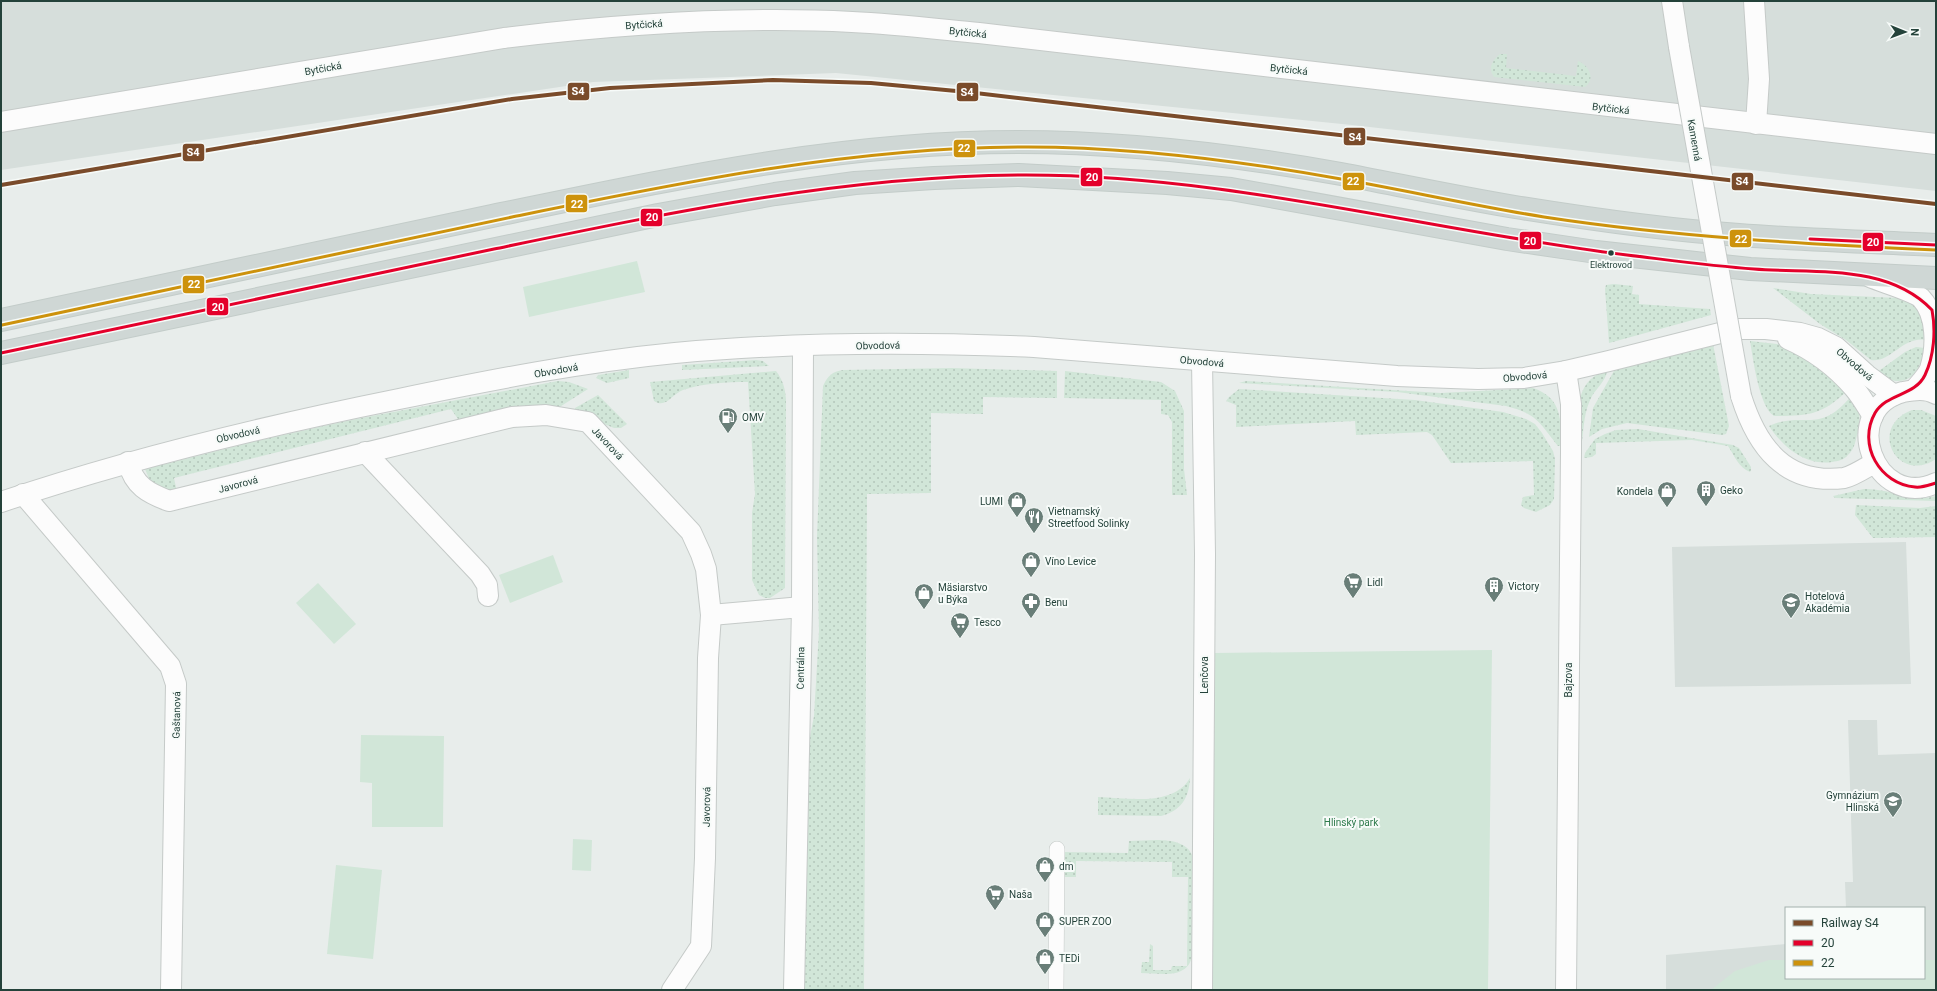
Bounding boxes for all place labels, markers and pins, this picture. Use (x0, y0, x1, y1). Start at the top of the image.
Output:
marker: Elektrovod (1606, 248, 1616, 258)
place label: Elektrovod (1590, 260, 1632, 270)
fuel station icon: OMV (717, 406, 739, 434)
place label: OMV (742, 412, 765, 423)
building icon: Geko (1695, 479, 1717, 507)
shop icon: Kondela (1656, 480, 1678, 508)
place label: Geko (1720, 485, 1743, 496)
place label: Kondela (1617, 486, 1653, 497)
shop icon: LUMI (1006, 490, 1028, 518)
place label: LUMI (980, 496, 1003, 507)
restaurant icon: Vietnamský Streetfood Solinky (1023, 506, 1045, 534)
place label: Vietnamský Streetfood Solinky (1048, 506, 1129, 529)
shop icon: Víno Levice (1020, 550, 1042, 578)
place label: Víno Levice (1045, 556, 1096, 567)
supermarket icon: Lidl (1342, 571, 1364, 599)
building icon: Victory (1483, 575, 1505, 603)
place label: Lidl (1367, 577, 1383, 588)
place label: Victory (1508, 581, 1539, 592)
shop icon: Mäsiarstvo u Býka (913, 582, 935, 610)
place label: Mäsiarstvo u Býka (938, 582, 988, 605)
pharmacy icon: Benu (1020, 591, 1042, 619)
school or university icon: Hotelová Akadémia (1780, 591, 1802, 619)
place label: Hotelová Akadémia (1805, 591, 1850, 614)
place label: Benu (1045, 597, 1068, 608)
supermarket icon: Tesco (949, 611, 971, 639)
place label: Tesco (974, 617, 1001, 628)
place label: Gymnázium Hlinská (1826, 790, 1879, 813)
school or university icon: Gymnázium Hlinská (1882, 790, 1904, 818)
shop icon: dm (1034, 855, 1056, 883)
place label: dm (1059, 861, 1074, 872)
supermarket icon: Naša (984, 883, 1006, 911)
place label: Naša (1009, 889, 1032, 900)
shop icon: SUPER ZOO (1034, 910, 1056, 938)
place label: SUPER ZOO (1059, 916, 1112, 927)
shop icon: TEDi (1034, 947, 1056, 975)
place label: TEDi (1059, 953, 1080, 964)

